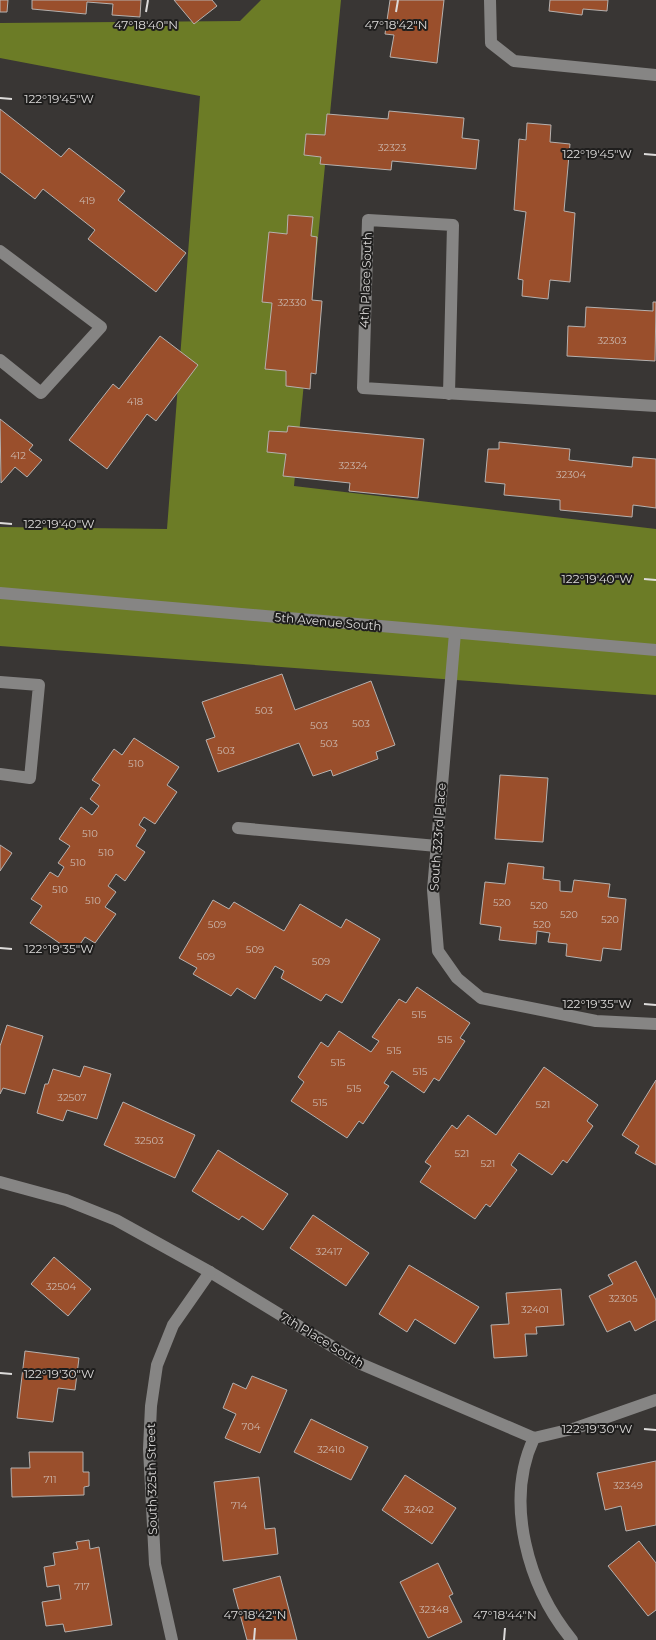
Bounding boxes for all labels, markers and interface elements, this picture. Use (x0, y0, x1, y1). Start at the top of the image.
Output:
text: 47°18'40"N (114, 17, 178, 32)
text: 47°18'42"N (365, 17, 427, 32)
text: 122°19'45"W (24, 91, 94, 106)
house number: 32323 (378, 141, 406, 154)
text: 122°19'45"W (562, 146, 632, 161)
house number: 419 (79, 194, 95, 207)
street label: 4th Place South (356, 232, 375, 328)
house number: 32330 (277, 296, 307, 309)
house number: 32303 (597, 334, 627, 347)
house number: 418 (127, 395, 143, 408)
house number: 412 (10, 449, 26, 462)
house number: 32324 (339, 459, 368, 472)
house number: 32304 (556, 468, 586, 481)
text: 122°19'40"W (24, 516, 94, 531)
text: 122°19'40"W (562, 571, 632, 586)
street label: 5th Avenue South (274, 609, 382, 634)
house number: 503 (255, 704, 273, 717)
house number: 503 (352, 717, 370, 730)
house number: 503 (310, 719, 328, 732)
house number: 503 (320, 737, 338, 750)
house number: 503 (217, 744, 235, 757)
house number: 510 (128, 757, 144, 770)
street label: South 323rd Place (426, 782, 449, 891)
house number: 510 (82, 827, 98, 840)
house number: 510 (98, 846, 114, 859)
house number: 510 (70, 856, 86, 869)
house number: 510 (52, 883, 68, 896)
house number: 510 (85, 894, 101, 907)
house number: 520 (493, 896, 511, 909)
house number: 520 (530, 899, 548, 912)
house number: 520 (560, 908, 578, 921)
house number: 520 (601, 913, 619, 926)
house number: 509 (208, 918, 226, 931)
house number: 520 (533, 918, 551, 931)
text: 122°19'35"W (24, 941, 94, 956)
house number: 509 (246, 943, 264, 956)
house number: 509 (197, 950, 215, 963)
house number: 509 (312, 955, 330, 968)
text: 122°19'35"W (562, 996, 632, 1011)
house number: 515 (412, 1008, 427, 1021)
house number: 515 (438, 1033, 453, 1046)
house number: 515 (387, 1044, 402, 1057)
house number: 515 (331, 1056, 346, 1069)
house number: 515 (413, 1065, 428, 1078)
house number: 515 (347, 1082, 362, 1095)
house number: 32507 (57, 1091, 87, 1104)
house number: 515 (313, 1096, 328, 1109)
house number: 521 (536, 1098, 550, 1111)
house number: 32503 (134, 1134, 164, 1147)
house number: 521 (455, 1147, 469, 1160)
house number: 521 (481, 1157, 495, 1170)
house number: 32417 (316, 1245, 343, 1258)
house number: 32504 (46, 1280, 76, 1293)
house number: 32305 (608, 1292, 638, 1305)
house number: 32401 (521, 1303, 549, 1316)
street label: 7th Place South (278, 1309, 367, 1370)
text: 122°19'30"W (24, 1366, 94, 1381)
house number: 704 (242, 1420, 261, 1433)
text: 122°19'30"W (562, 1421, 632, 1436)
street label: South 325th Street (143, 1423, 160, 1535)
house number: 32410 (317, 1443, 345, 1456)
house number: 711 (43, 1473, 57, 1486)
house number: 32349 (613, 1479, 643, 1492)
house number: 714 (231, 1499, 247, 1512)
house number: 32402 (404, 1503, 434, 1516)
house number: 717 (74, 1580, 90, 1593)
house number: 32348 (419, 1603, 449, 1616)
text: 47°18'42"N (224, 1607, 286, 1622)
text: 47°18'44"N (473, 1607, 537, 1622)

